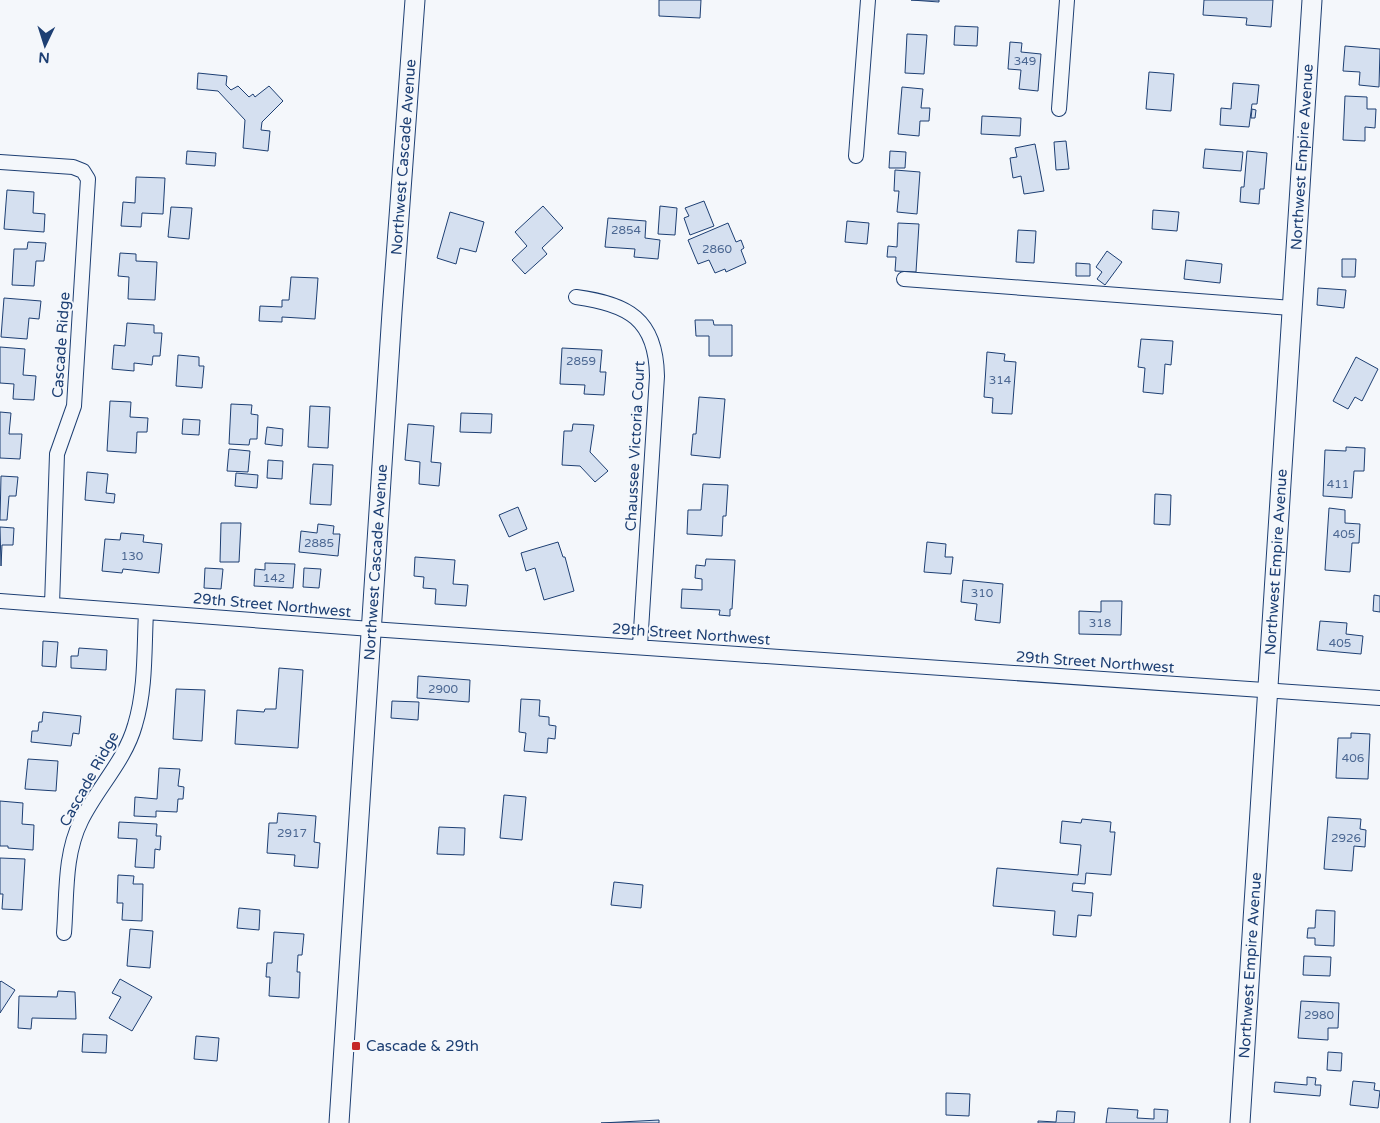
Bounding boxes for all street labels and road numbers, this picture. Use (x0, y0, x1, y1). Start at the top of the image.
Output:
street label: Northwest Cascade Avenue (387, 58, 420, 256)
street label: Northwest Empire Avenue (1287, 63, 1317, 251)
street label: Cascade Ridge (48, 291, 74, 399)
street label: Chaussee Victoria Court (622, 360, 648, 532)
street label: Northwest Cascade Avenue (360, 463, 391, 661)
street label: Northwest Empire Avenue (1261, 468, 1291, 656)
street label: 29th Street Northwest (192, 589, 352, 621)
street label: 29th Street Northwest (611, 619, 771, 649)
street label: 29th Street Northwest (1015, 647, 1175, 677)
street label: Cascade Ridge (55, 728, 123, 830)
street label: Northwest Empire Avenue (1235, 872, 1265, 1059)

